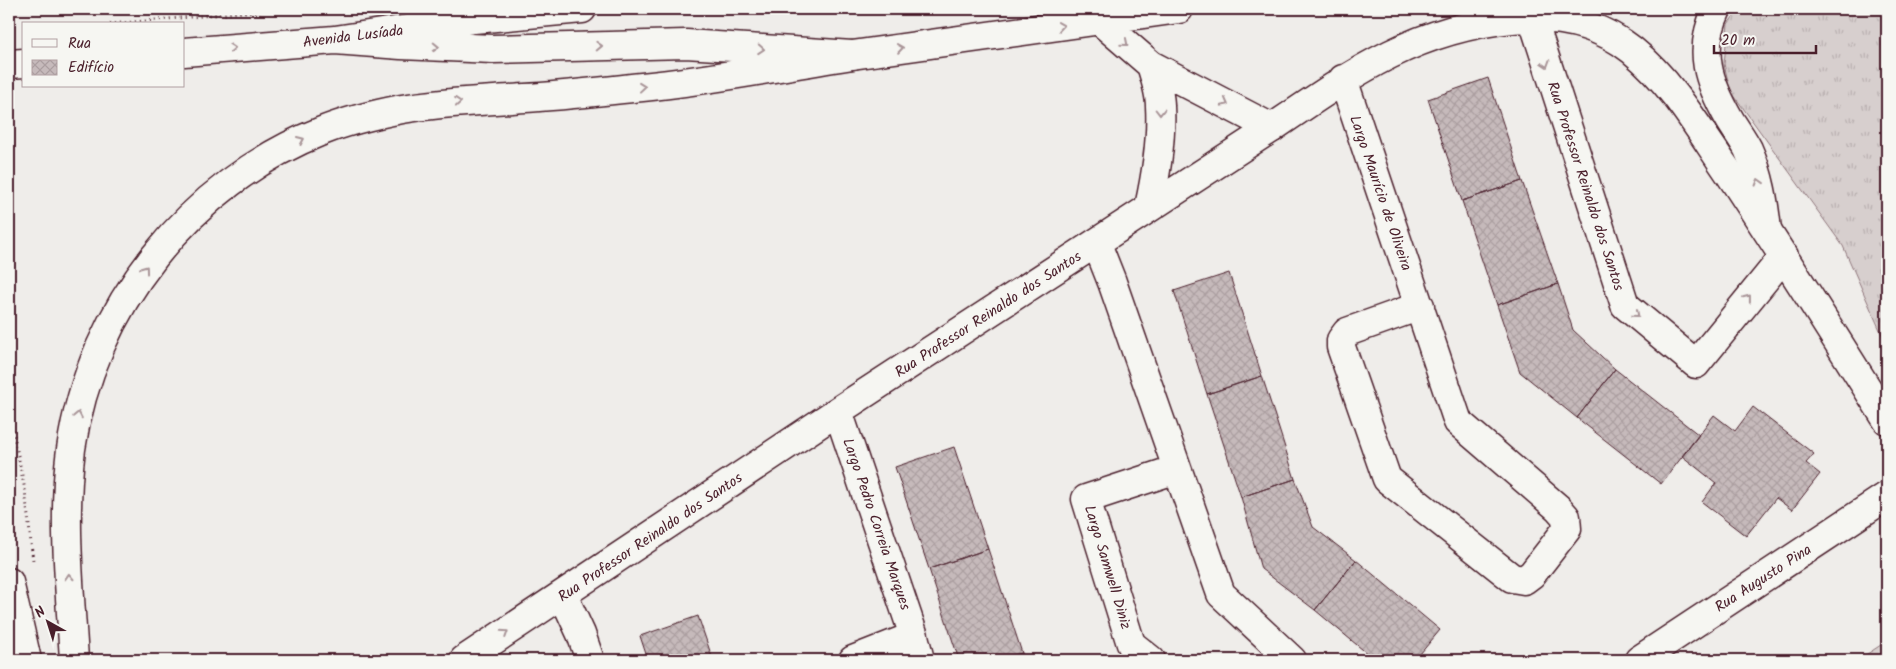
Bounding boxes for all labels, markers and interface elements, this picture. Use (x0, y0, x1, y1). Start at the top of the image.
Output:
street label: Avenida Lusíada (301, 19, 405, 55)
one-way arrow (1057, 21, 1065, 32)
legend (22, 22, 185, 88)
scale bar (1714, 22, 1816, 54)
text: 20 m (1721, 29, 1755, 53)
text: Rua (68, 32, 91, 56)
one-way arrow (1120, 37, 1129, 46)
one-way arrow (433, 41, 441, 52)
one-way arrow (595, 41, 603, 52)
one-way arrow (229, 43, 237, 54)
one-way arrow (757, 43, 765, 54)
one-way arrow (896, 43, 904, 54)
text: Edifício (68, 56, 114, 80)
one-way arrow (1541, 59, 1551, 68)
street label: Rua Professor Reinaldo dos Santos (1540, 79, 1630, 295)
one-way arrow (638, 82, 646, 93)
one-way arrow (454, 96, 462, 107)
one-way arrow (1220, 97, 1229, 107)
one-way arrow (1155, 109, 1165, 117)
street label: Largo Maurício de Oliveira (1342, 112, 1418, 274)
one-way arrow (296, 136, 305, 147)
one-way arrow (1755, 179, 1765, 187)
street label: Rua Professor Reinaldo dos Santos (890, 245, 1087, 384)
one-way arrow (139, 265, 148, 275)
one-way arrow (1743, 295, 1751, 304)
one-way arrow (1630, 308, 1639, 317)
one-way arrow (72, 411, 82, 419)
street label: Largo Pedro Correia Marques (835, 435, 917, 614)
street label: Rua Professor Reinaldo dos Santos (553, 466, 748, 609)
street label: Largo Samwell Diniz (1077, 502, 1137, 633)
street label: Rua Augusto Pina (1710, 538, 1817, 619)
one-way arrow (64, 572, 75, 580)
north arrow (22, 596, 72, 646)
text: N (30, 601, 51, 624)
one-way arrow (499, 630, 508, 640)

